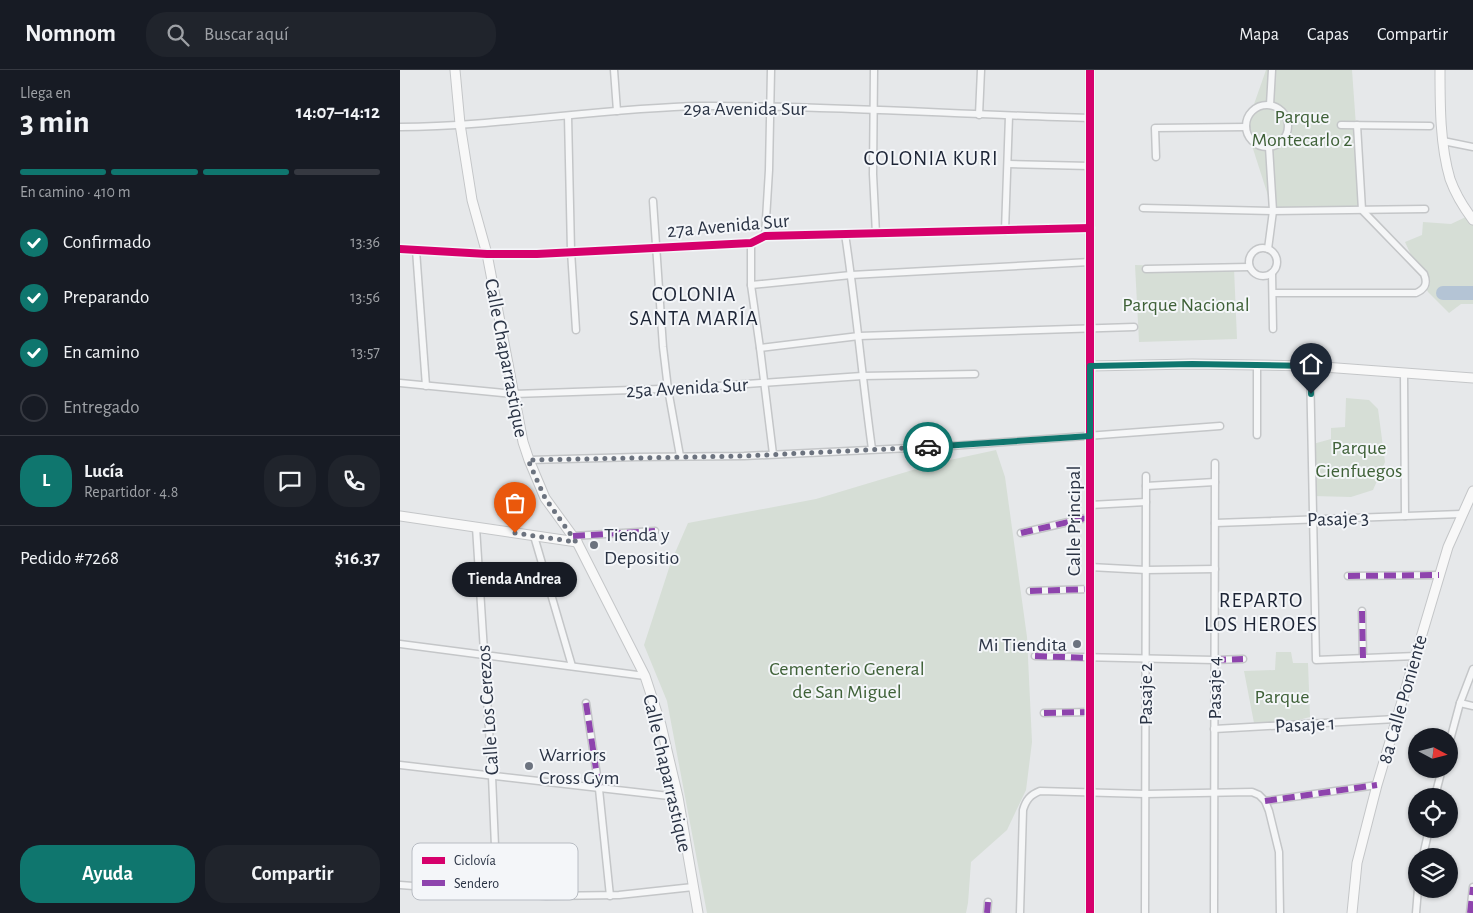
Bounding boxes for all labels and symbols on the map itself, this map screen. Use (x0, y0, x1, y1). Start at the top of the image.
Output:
street label: 29a Avenida Sur (683, 99, 807, 119)
park label: Parque Montecarlo 2 (1252, 107, 1352, 150)
district label: COLONIA KURI (863, 148, 999, 169)
street label: 27a Avenida Sur (666, 211, 791, 241)
street label: Calle Chaparrastique (481, 277, 531, 439)
district label: COLONIA SANTA MARÍA (629, 284, 759, 329)
park label: Parque Nacional (1122, 295, 1250, 315)
pin (1290, 343, 1332, 394)
street label: 25a Avenida Sur (625, 375, 749, 401)
courier (903, 422, 953, 472)
park label: Parque Cienfuegos (1316, 438, 1402, 481)
street label: Calle Principal (1064, 466, 1084, 576)
pin (494, 482, 536, 533)
street label: Pasaje 3 (1307, 508, 1369, 530)
place label: Tienda y Depositio (604, 525, 679, 568)
marker: Tienda y Depositio (588, 539, 600, 551)
callout: Tienda Andrea (452, 563, 578, 598)
district label: REPARTO LOS HEROES (1204, 590, 1318, 635)
street label: 8a Calle Poniente (1375, 632, 1431, 766)
place label: Mi Tiendita (978, 635, 1067, 655)
marker: Mi Tiendita (1071, 638, 1083, 650)
street label: Calle Los Cerezos (473, 644, 503, 776)
street label: Pasaje 4 (1205, 656, 1225, 720)
park label: Cementerio General de San Miguel (769, 659, 925, 702)
street label: Pasaje 2 (1136, 663, 1156, 725)
park label: Parque (1255, 687, 1309, 707)
street label: Calle Chaparrastique (639, 692, 695, 854)
street label: Pasaje 1 (1274, 713, 1336, 737)
north arrow (1408, 728, 1458, 778)
place label: Warriors Cross Gym (539, 745, 620, 788)
marker: Warriors Cross Gym (523, 760, 535, 772)
legend (412, 843, 578, 900)
text: Ciclovía (454, 854, 497, 868)
text: Sendero (454, 877, 499, 891)

